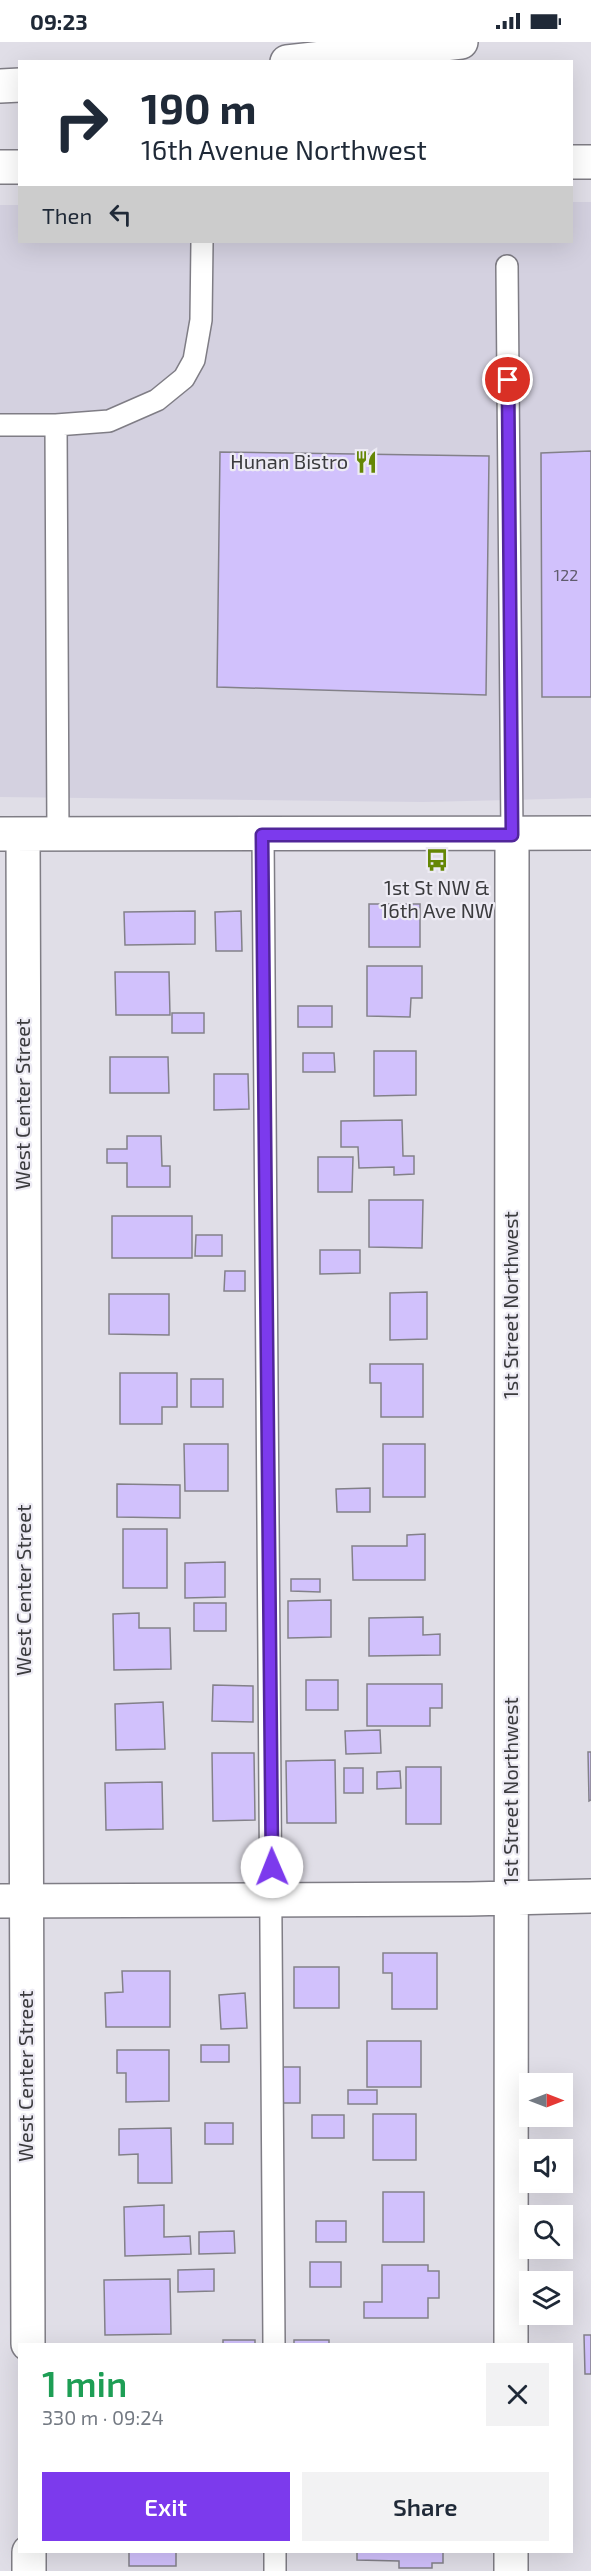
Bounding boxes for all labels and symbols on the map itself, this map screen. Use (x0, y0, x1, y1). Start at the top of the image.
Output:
pin (482, 354, 533, 405)
place label: Hunan Bistro (230, 449, 348, 473)
restaurant icon: Hunan Bistro (353, 449, 379, 475)
house number: 122 (554, 565, 578, 584)
bus stop icon: 1st St NW & 16th Ave NW (424, 847, 450, 873)
place label: 1st St NW & 16th Ave NW (380, 875, 494, 922)
street label: West Center Street (10, 1018, 34, 1190)
street label: 1st Street Northwest (498, 1211, 522, 1399)
street label: West Center Street (11, 1504, 35, 1676)
street label: 1st Street Northwest (498, 1697, 522, 1885)
position arrow (240, 1835, 304, 1899)
street label: West Center Street (13, 1990, 37, 2162)
north arrow (519, 2073, 573, 2127)

